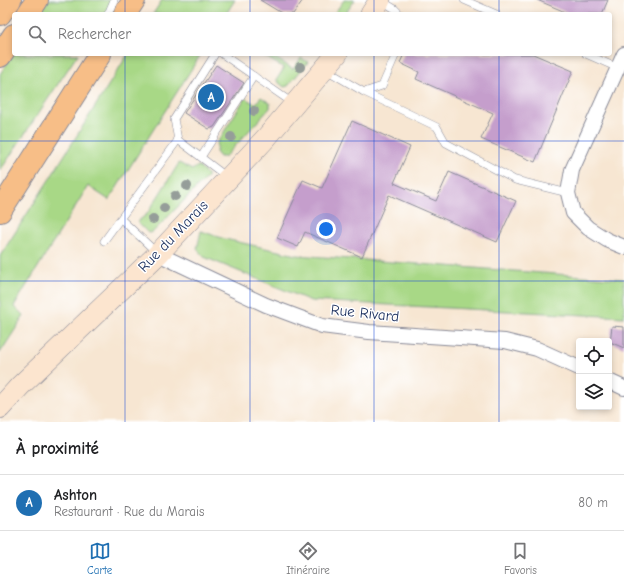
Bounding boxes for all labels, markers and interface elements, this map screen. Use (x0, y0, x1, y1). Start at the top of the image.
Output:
search box (12, 12, 612, 56)
icon: search (26, 23, 48, 45)
text: Rechercher (58, 25, 131, 43)
pin: A (198, 82, 224, 112)
street label: Rue du Marais (134, 196, 212, 276)
your location (316, 219, 336, 239)
street label: Rue Rivard (330, 300, 400, 326)
map controls (576, 338, 612, 410)
button: locate (576, 338, 612, 374)
button: layers (576, 374, 612, 410)
text: À proximité (16, 439, 99, 458)
text: Ashton (54, 486, 97, 504)
text: A (25, 495, 33, 510)
text: 80 m (578, 495, 608, 510)
text: Restaurant · Rue du Marais (54, 504, 204, 519)
tab: Carte (87, 540, 112, 577)
tab: Itinéraire (286, 540, 330, 577)
tab: Favoris (504, 540, 537, 577)

